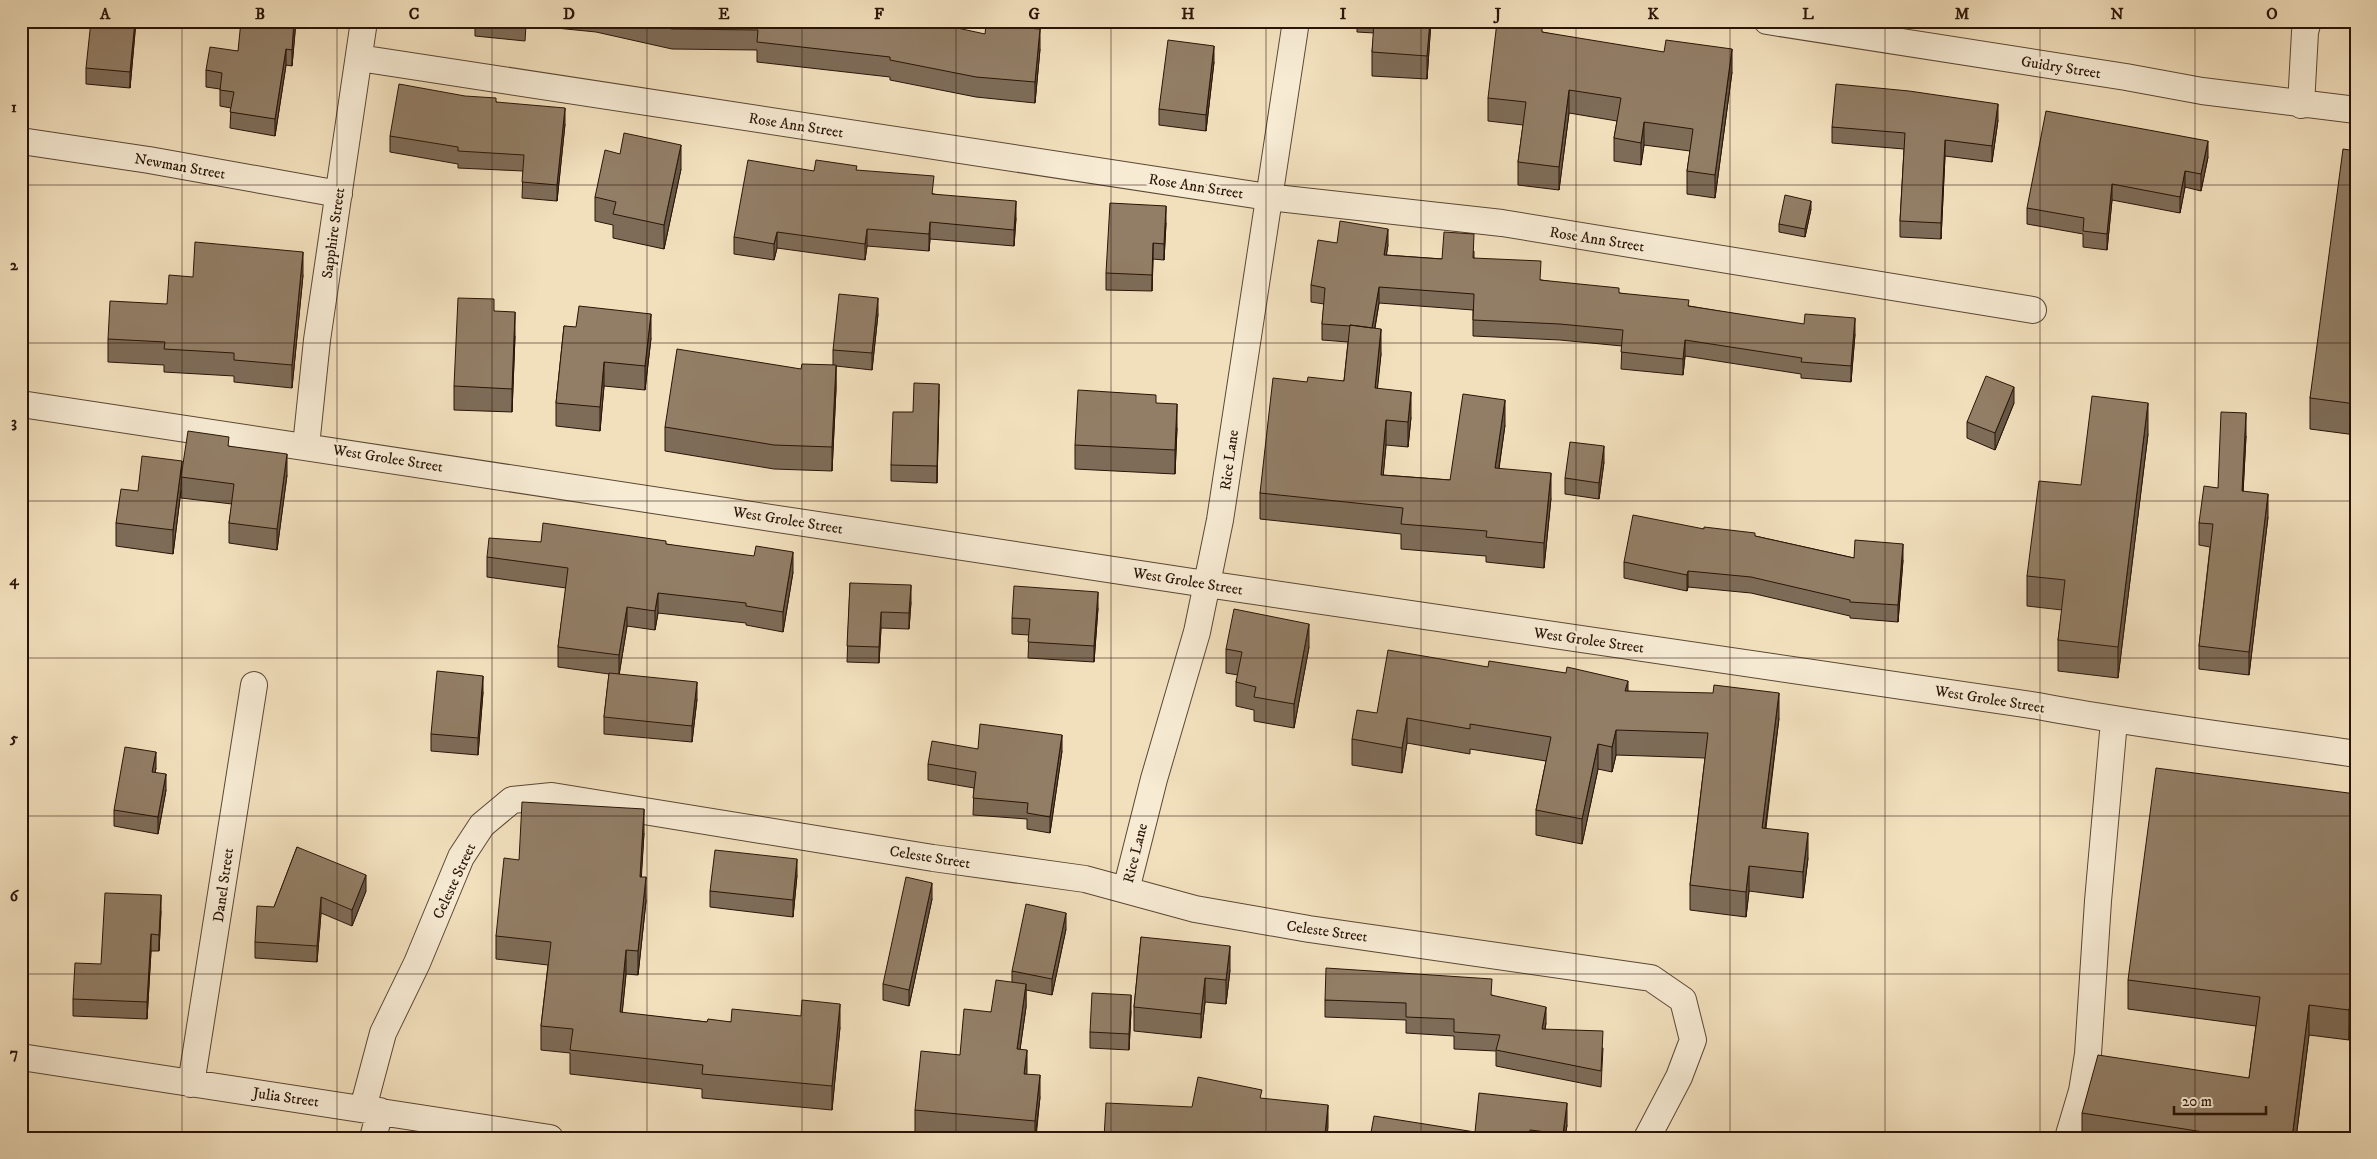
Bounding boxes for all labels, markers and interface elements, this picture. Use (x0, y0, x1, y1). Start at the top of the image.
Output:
text: A (99, 4, 111, 24)
text: B (255, 4, 265, 24)
text: C (409, 4, 419, 24)
text: D (563, 4, 575, 24)
text: E (718, 4, 730, 24)
text: F (874, 4, 884, 24)
text: G (1028, 4, 1040, 24)
text: H (1181, 4, 1195, 24)
text: I (1340, 4, 1347, 24)
text: J (1493, 4, 1502, 24)
text: K (1647, 4, 1659, 24)
text: L (1802, 4, 1814, 24)
text: M (1955, 4, 1970, 24)
text: N (2110, 4, 2124, 24)
text: O (2266, 4, 2278, 24)
street label: Guidry Street (2020, 52, 2102, 83)
text: 1 (11, 97, 17, 117)
street label: Rose Ann Street (747, 109, 845, 142)
street label: Newman Street (133, 149, 227, 184)
street label: Rose Ann Street (1147, 170, 1245, 203)
street label: Sapphire Street (318, 186, 349, 280)
street label: Rose Ann Street (1548, 223, 1646, 256)
text: 2 (10, 255, 19, 275)
text: 3 (11, 412, 17, 432)
street label: Rice Lane (1216, 429, 1243, 492)
street label: West Grolee Street (331, 440, 444, 477)
street label: West Grolee Street (731, 502, 844, 539)
street label: West Grolee Street (1131, 563, 1244, 600)
text: 4 (8, 570, 19, 590)
street label: West Grolee Street (1532, 623, 1645, 658)
street label: West Grolee Street (1933, 681, 2046, 718)
text: 5 (9, 728, 18, 748)
street label: Rice Lane (1119, 821, 1152, 885)
street label: Celeste Street (429, 840, 480, 922)
street label: Celeste Street (888, 842, 972, 873)
street label: Danel Street (209, 847, 238, 923)
text: 6 (10, 886, 20, 906)
street label: Celeste Street (1285, 916, 1369, 947)
text: 7 (10, 1043, 18, 1063)
street label: Julia Street (250, 1083, 320, 1112)
scale bar (2174, 1084, 2267, 1116)
text: 20 m (2182, 1092, 2212, 1111)

